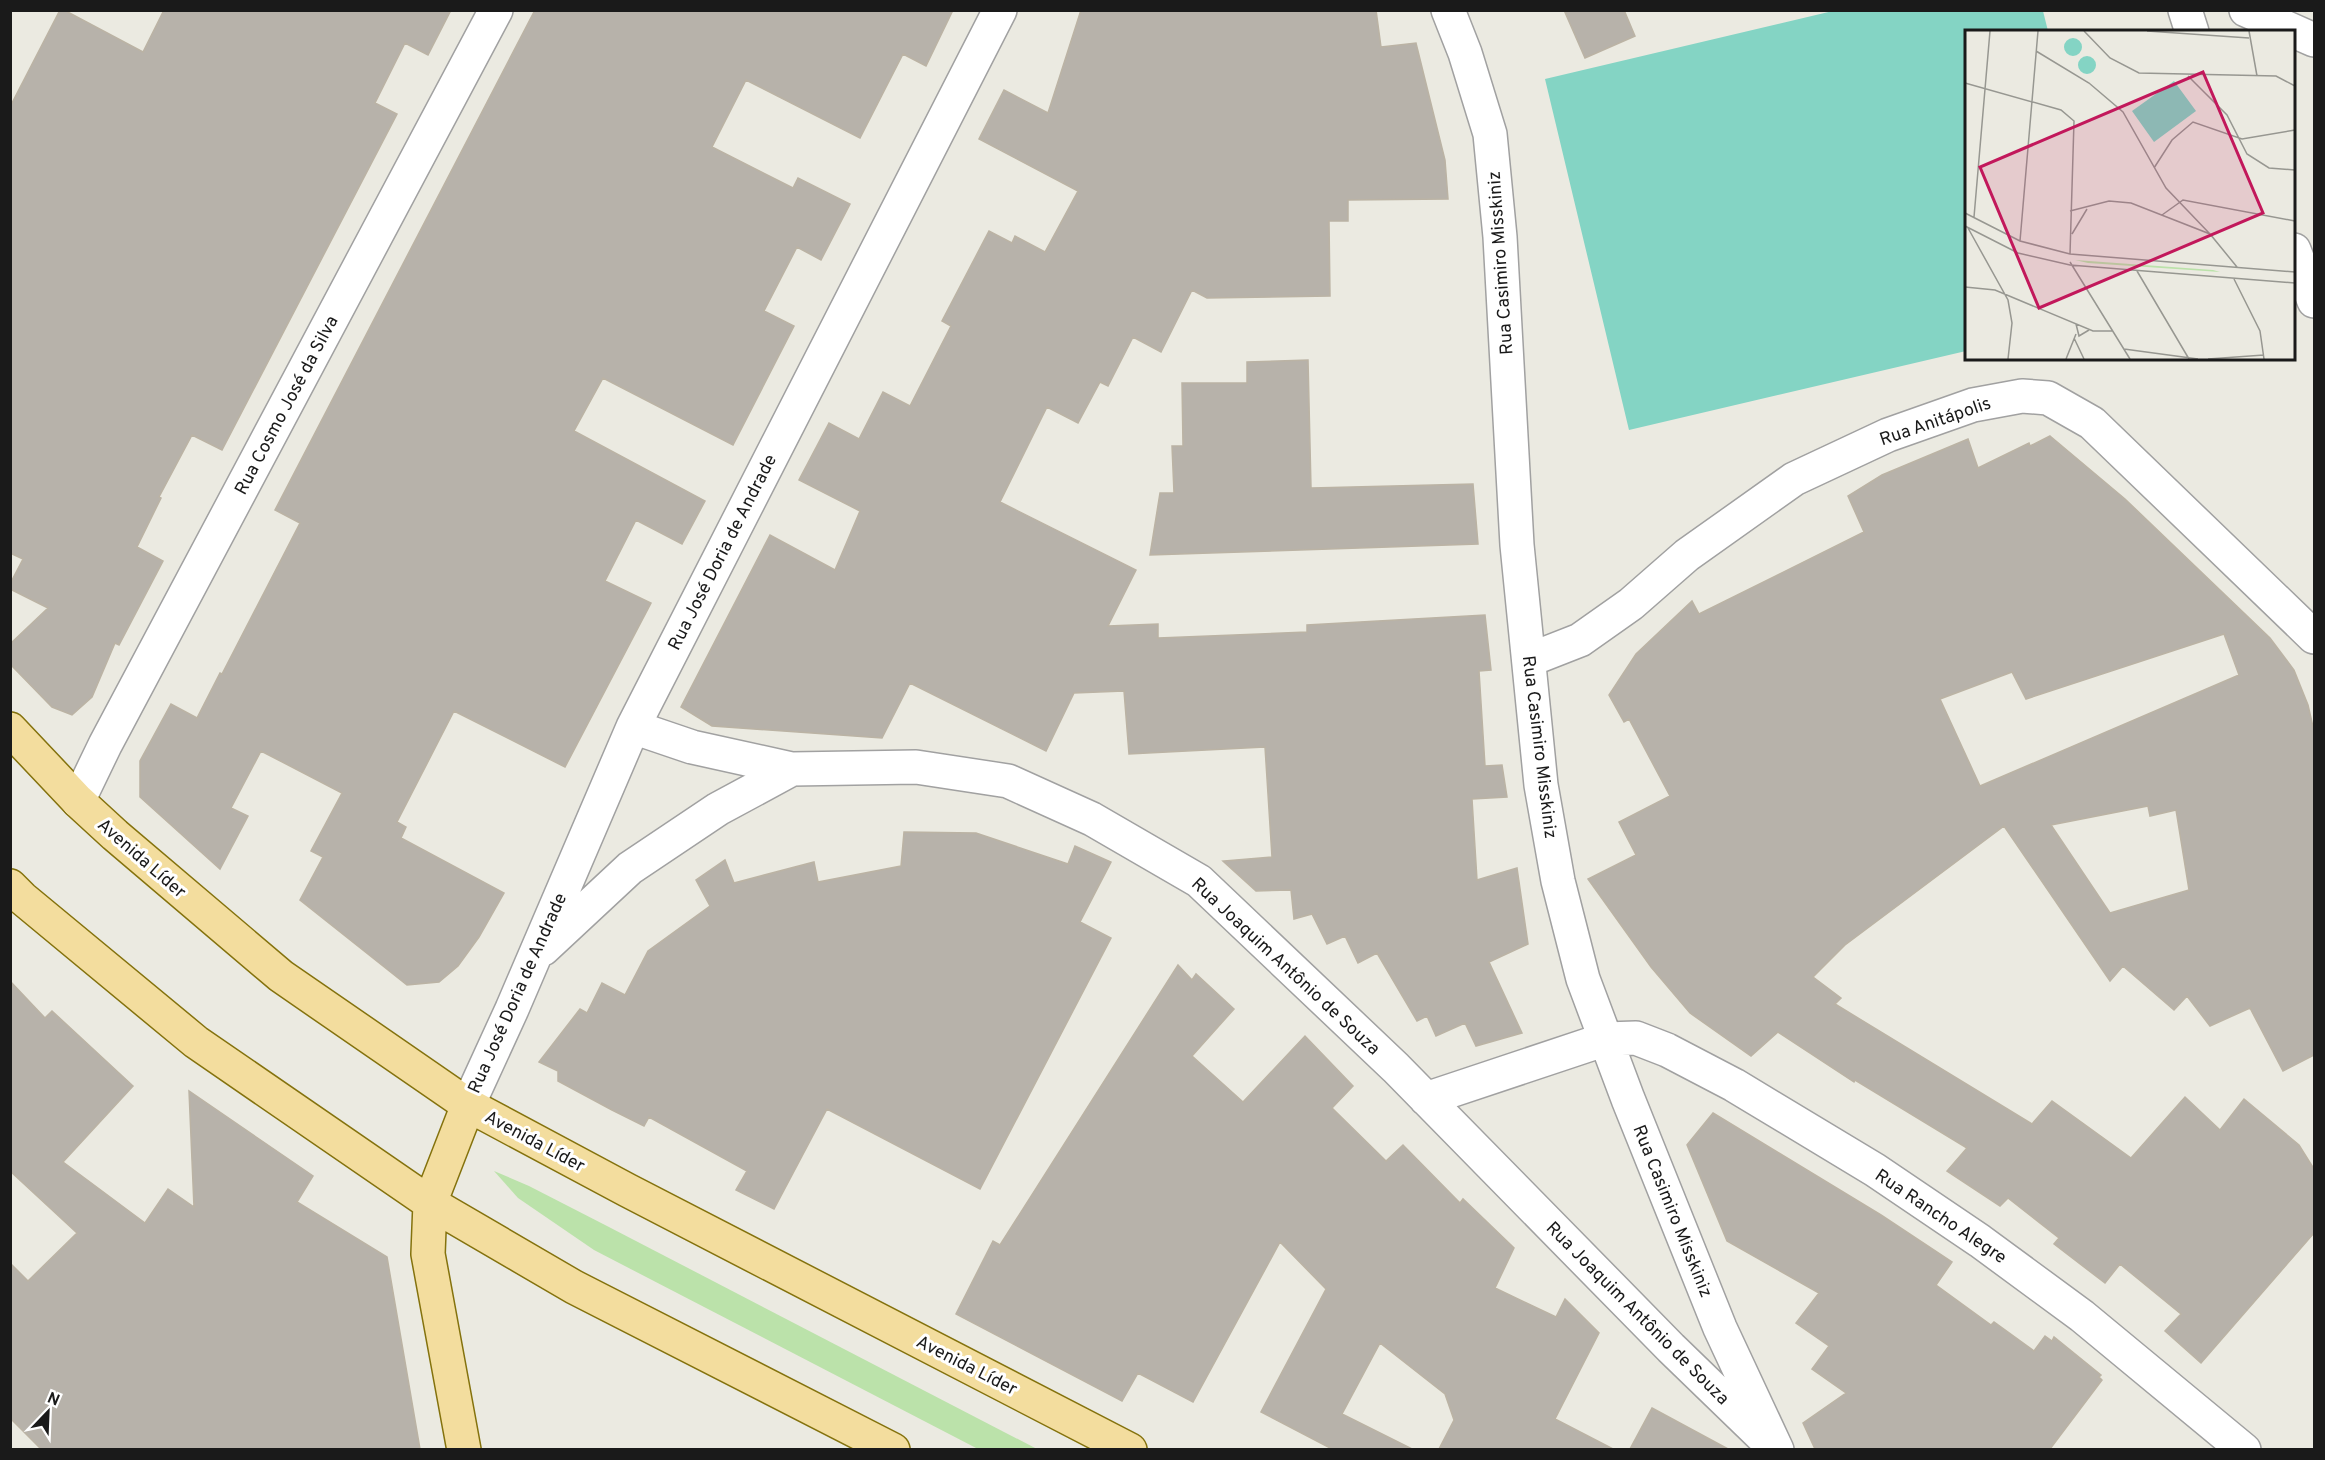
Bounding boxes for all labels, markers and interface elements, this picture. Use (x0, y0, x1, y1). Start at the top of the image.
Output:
inset map (1965, 30, 2295, 360)
street label: Rua Casimiro Misskiniz (1484, 170, 1519, 356)
street label: Rua Cosmo José da Silva (230, 312, 344, 499)
street label: Rua Anitápolis (1877, 393, 1994, 452)
street label: Rua José Doria de Andrade (664, 451, 783, 655)
street label: Rua Casimiro Misskiniz (1516, 654, 1561, 840)
street label: Avenida Líder (92, 814, 190, 904)
street label: Rua Joaquim Antônio de Souza (1186, 873, 1384, 1061)
street label: Rua José Doria de Andrade (464, 890, 573, 1097)
street label: Avenida Líder (480, 1106, 588, 1178)
street label: Rua Casimiro Misskiniz (1626, 1122, 1717, 1301)
street label: Rua Rancho Alegre (1870, 1165, 2010, 1270)
street label: Rua Joaquim Antônio de Souza (1540, 1217, 1734, 1411)
street label: Avenida Líder (912, 1331, 1021, 1402)
north arrow (18, 1382, 78, 1442)
text: N (44, 1389, 62, 1411)

